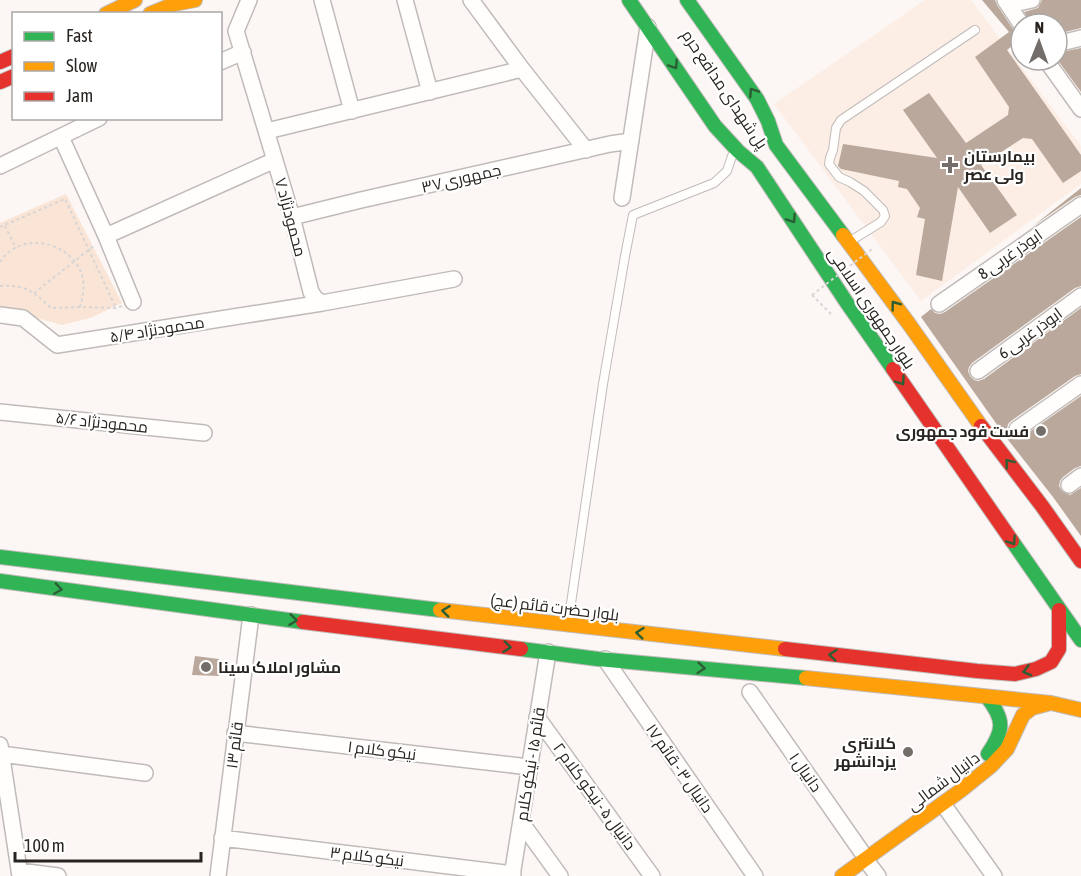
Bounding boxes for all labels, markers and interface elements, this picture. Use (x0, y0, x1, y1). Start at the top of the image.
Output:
legend (12, 12, 222, 120)
north arrow (1009, 12, 1069, 72)
text: N (1034, 18, 1044, 36)
text: Fast (66, 25, 93, 46)
street label: پل شهدای مدافع حرم (676, 26, 772, 154)
text: Slow (66, 55, 97, 76)
one-way arrow (667, 59, 678, 70)
text: Jam (66, 85, 93, 106)
one-way arrow (748, 88, 760, 98)
place label: بیمارستان ولی عصر (963, 147, 1035, 184)
marker: بیمارستان ولی عصر (941, 156, 959, 174)
street label: جمهوری ۳۷ (419, 160, 503, 198)
street label: محمودنژاد ۷ (271, 176, 310, 259)
one-way arrow (785, 212, 796, 223)
street label: ابوذر غربی 8 (974, 225, 1047, 284)
street label: بلوار جمهوری اسلامی (823, 244, 919, 373)
one-way arrow (891, 301, 902, 312)
street label: ابوذر غربی 6 (995, 304, 1067, 364)
street label: محمودنژاد ۵/۴ (108, 313, 206, 346)
one-way arrow (894, 374, 905, 385)
street label: محمودنژاد ۵/۶ (55, 408, 149, 437)
place label: فست فود جمهوری (896, 422, 1029, 441)
marker: فست فود جمهوری (1034, 424, 1048, 438)
one-way arrow (1006, 459, 1017, 470)
one-way arrow (1005, 535, 1017, 545)
one-way arrow (53, 582, 63, 595)
street label: بلوار حضرت قائم (عج) (489, 590, 620, 627)
one-way arrow (441, 605, 451, 618)
one-way arrow (288, 613, 297, 626)
one-way arrow (635, 628, 644, 640)
one-way arrow (503, 640, 512, 652)
one-way arrow (829, 649, 838, 662)
place label: مشاور املاک سینا (218, 658, 341, 677)
marker: مشاور املاک سینا (199, 660, 213, 674)
one-way arrow (697, 661, 706, 674)
one-way arrow (1022, 663, 1032, 676)
street label: قائم ۱۵ - نیکو کلام (512, 706, 551, 823)
street label: قائم ۱۳ (222, 720, 249, 770)
street label: دانیال ۳ - قائم ۱۷ (640, 720, 717, 818)
place label: کلانتری یزدانشهر (834, 734, 896, 771)
street label: نیکو کلام ۱ (346, 737, 417, 766)
street label: دانیال ۵ - نیکو کلام ۲ (548, 739, 640, 855)
marker: کلانتری یزدانشهر (901, 745, 915, 759)
street label: دانیال شمالی (903, 748, 984, 816)
street label: دانیال ۱ (785, 749, 826, 796)
scale bar (15, 825, 201, 863)
text: 100 m (24, 835, 65, 856)
street label: نیکو کلام ۳ (328, 843, 405, 872)

